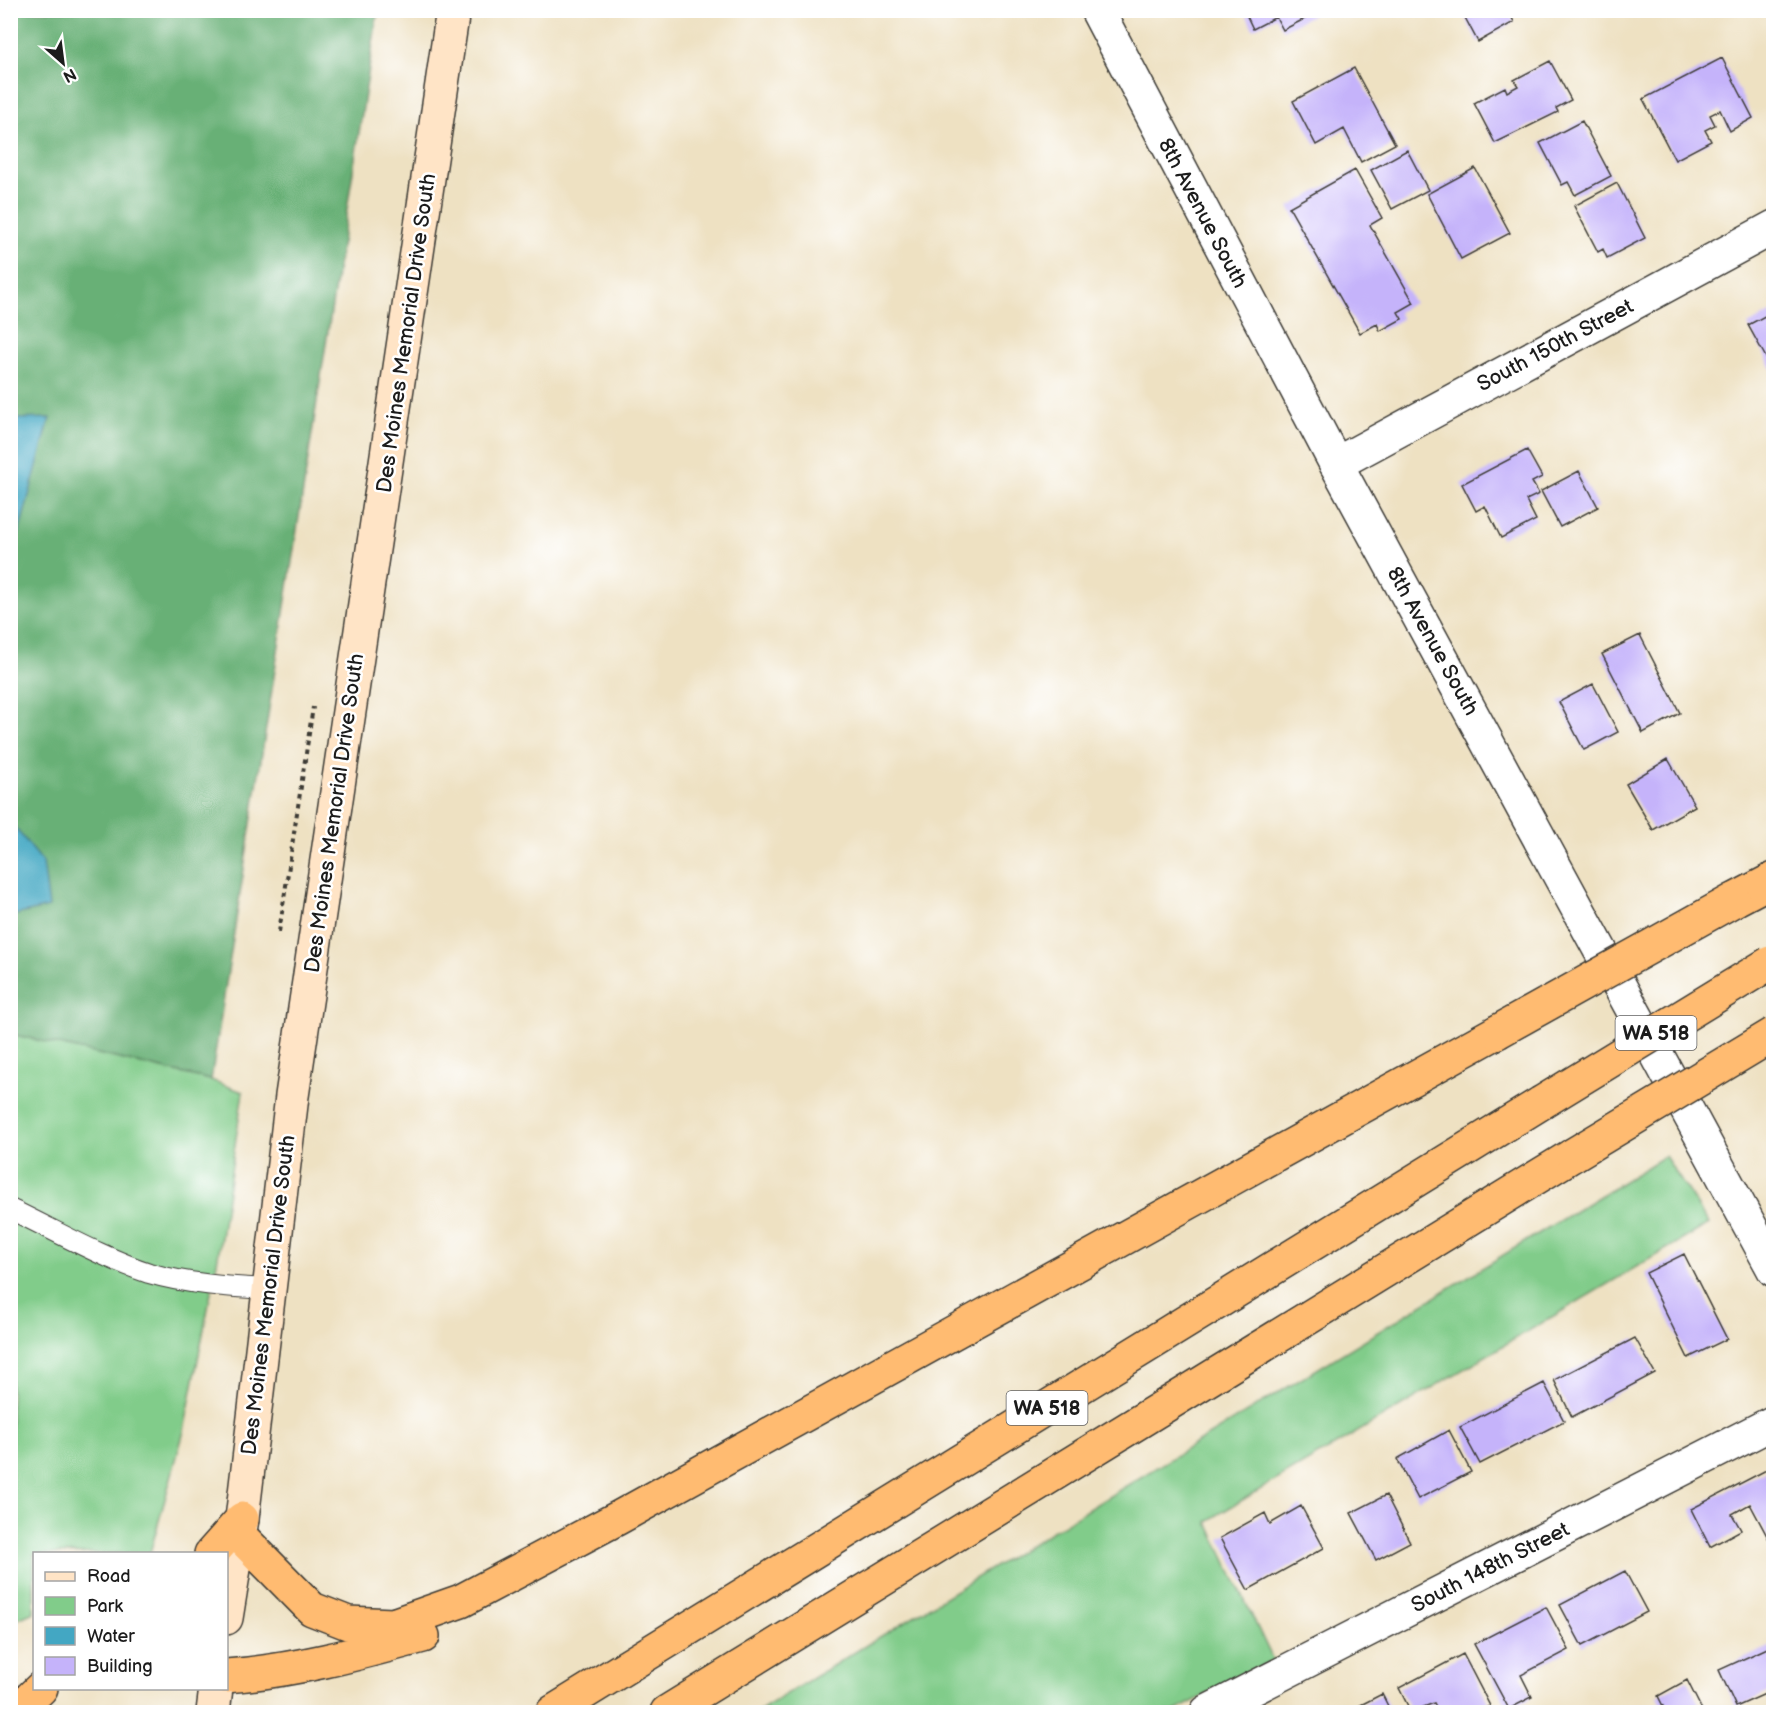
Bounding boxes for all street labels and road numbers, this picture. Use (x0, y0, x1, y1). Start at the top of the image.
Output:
street label: 8th Avenue South (1153, 134, 1253, 292)
street label: Des Moines Memorial Drive South (372, 172, 441, 494)
street label: South 150th Street (1473, 293, 1638, 397)
street label: 8th Avenue South (1381, 563, 1484, 720)
street label: Des Moines Memorial Drive South (300, 652, 369, 974)
road number: WA 518 (1616, 1016, 1696, 1050)
street label: Des Moines Memorial Drive South (236, 1134, 301, 1457)
road number: WA 518 (1006, 1391, 1088, 1425)
street label: South 148th Street (1407, 1517, 1574, 1618)

